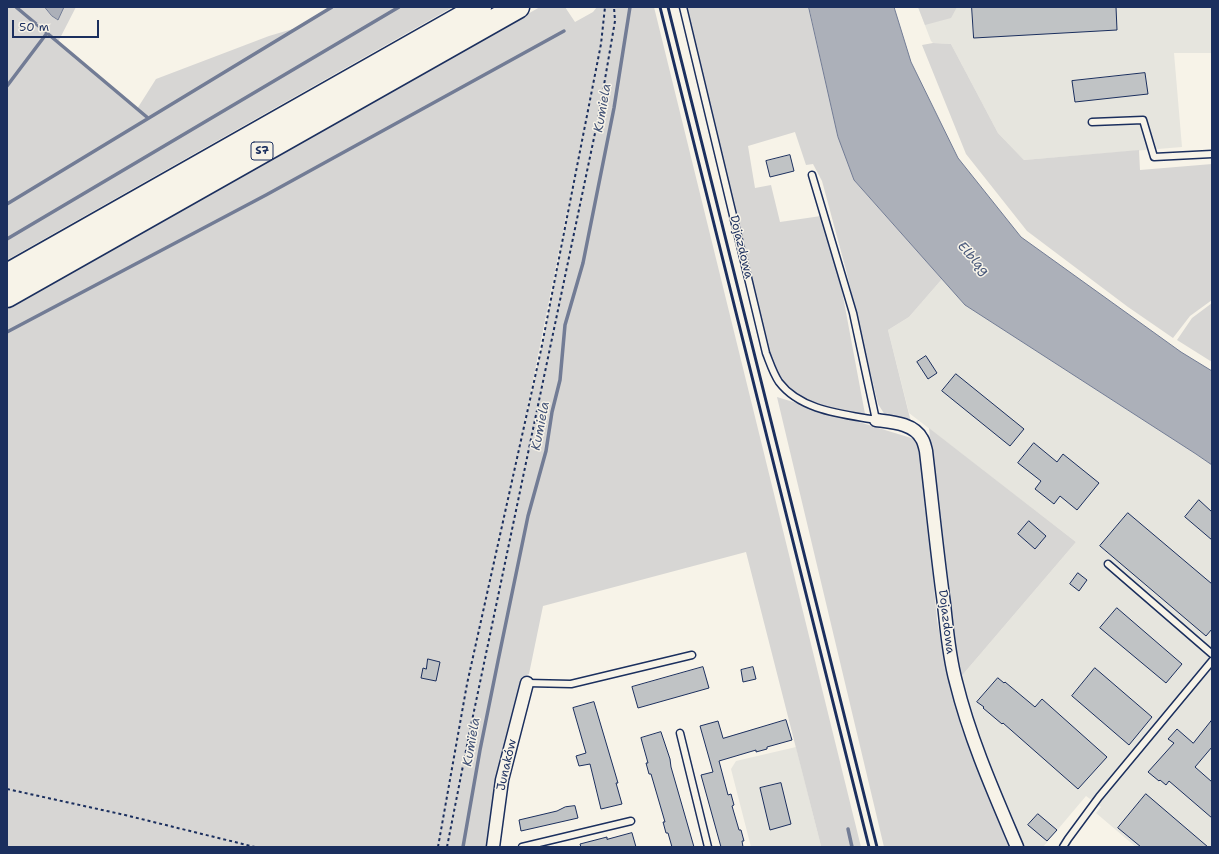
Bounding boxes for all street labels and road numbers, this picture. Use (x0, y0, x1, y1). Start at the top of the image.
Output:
road number: S7 (251, 142, 273, 160)
street label: Dojazdowa (726, 214, 756, 280)
street label: Dojazdowa (935, 589, 957, 655)
street label: Junaków (494, 738, 520, 792)

